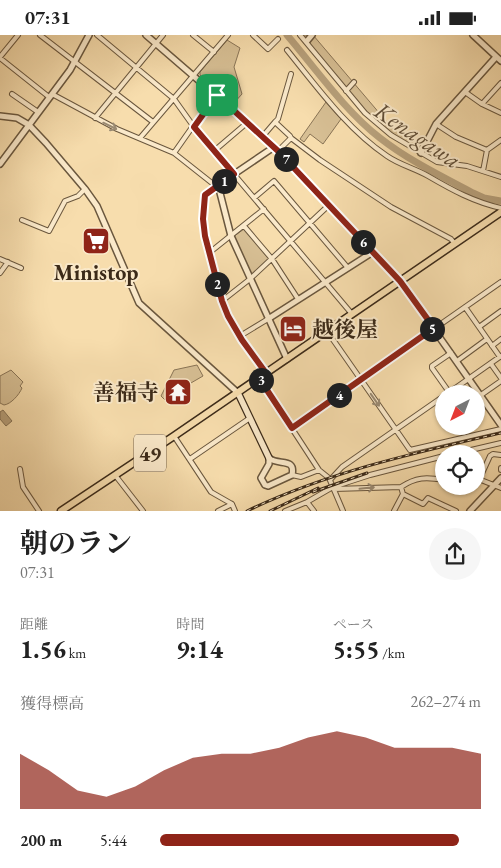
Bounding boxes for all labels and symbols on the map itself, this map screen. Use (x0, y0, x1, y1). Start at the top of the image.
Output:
pin (196, 74, 238, 116)
water label: Kenagawa (368, 94, 467, 175)
one-way arrow (103, 121, 118, 131)
pin: 7 (274, 147, 298, 171)
pin: 1 (212, 169, 236, 193)
supermarket icon: Ministop (81, 226, 111, 256)
pin: 6 (350, 229, 376, 255)
place label: Ministop (54, 258, 138, 287)
pin: 2 (204, 271, 230, 297)
hotel icon: 越後屋 (278, 314, 308, 344)
place label: 越後屋 (312, 315, 378, 344)
pin: 5 (420, 317, 444, 341)
pin: 3 (248, 367, 274, 393)
temple icon: 善福寺 (163, 377, 193, 407)
place label: 善福寺 (93, 378, 159, 407)
pin: 4 (326, 383, 352, 407)
north arrow (435, 385, 485, 435)
one-way arrow (370, 393, 380, 407)
road number: 49 (134, 434, 166, 471)
one-way arrow (359, 483, 375, 493)

